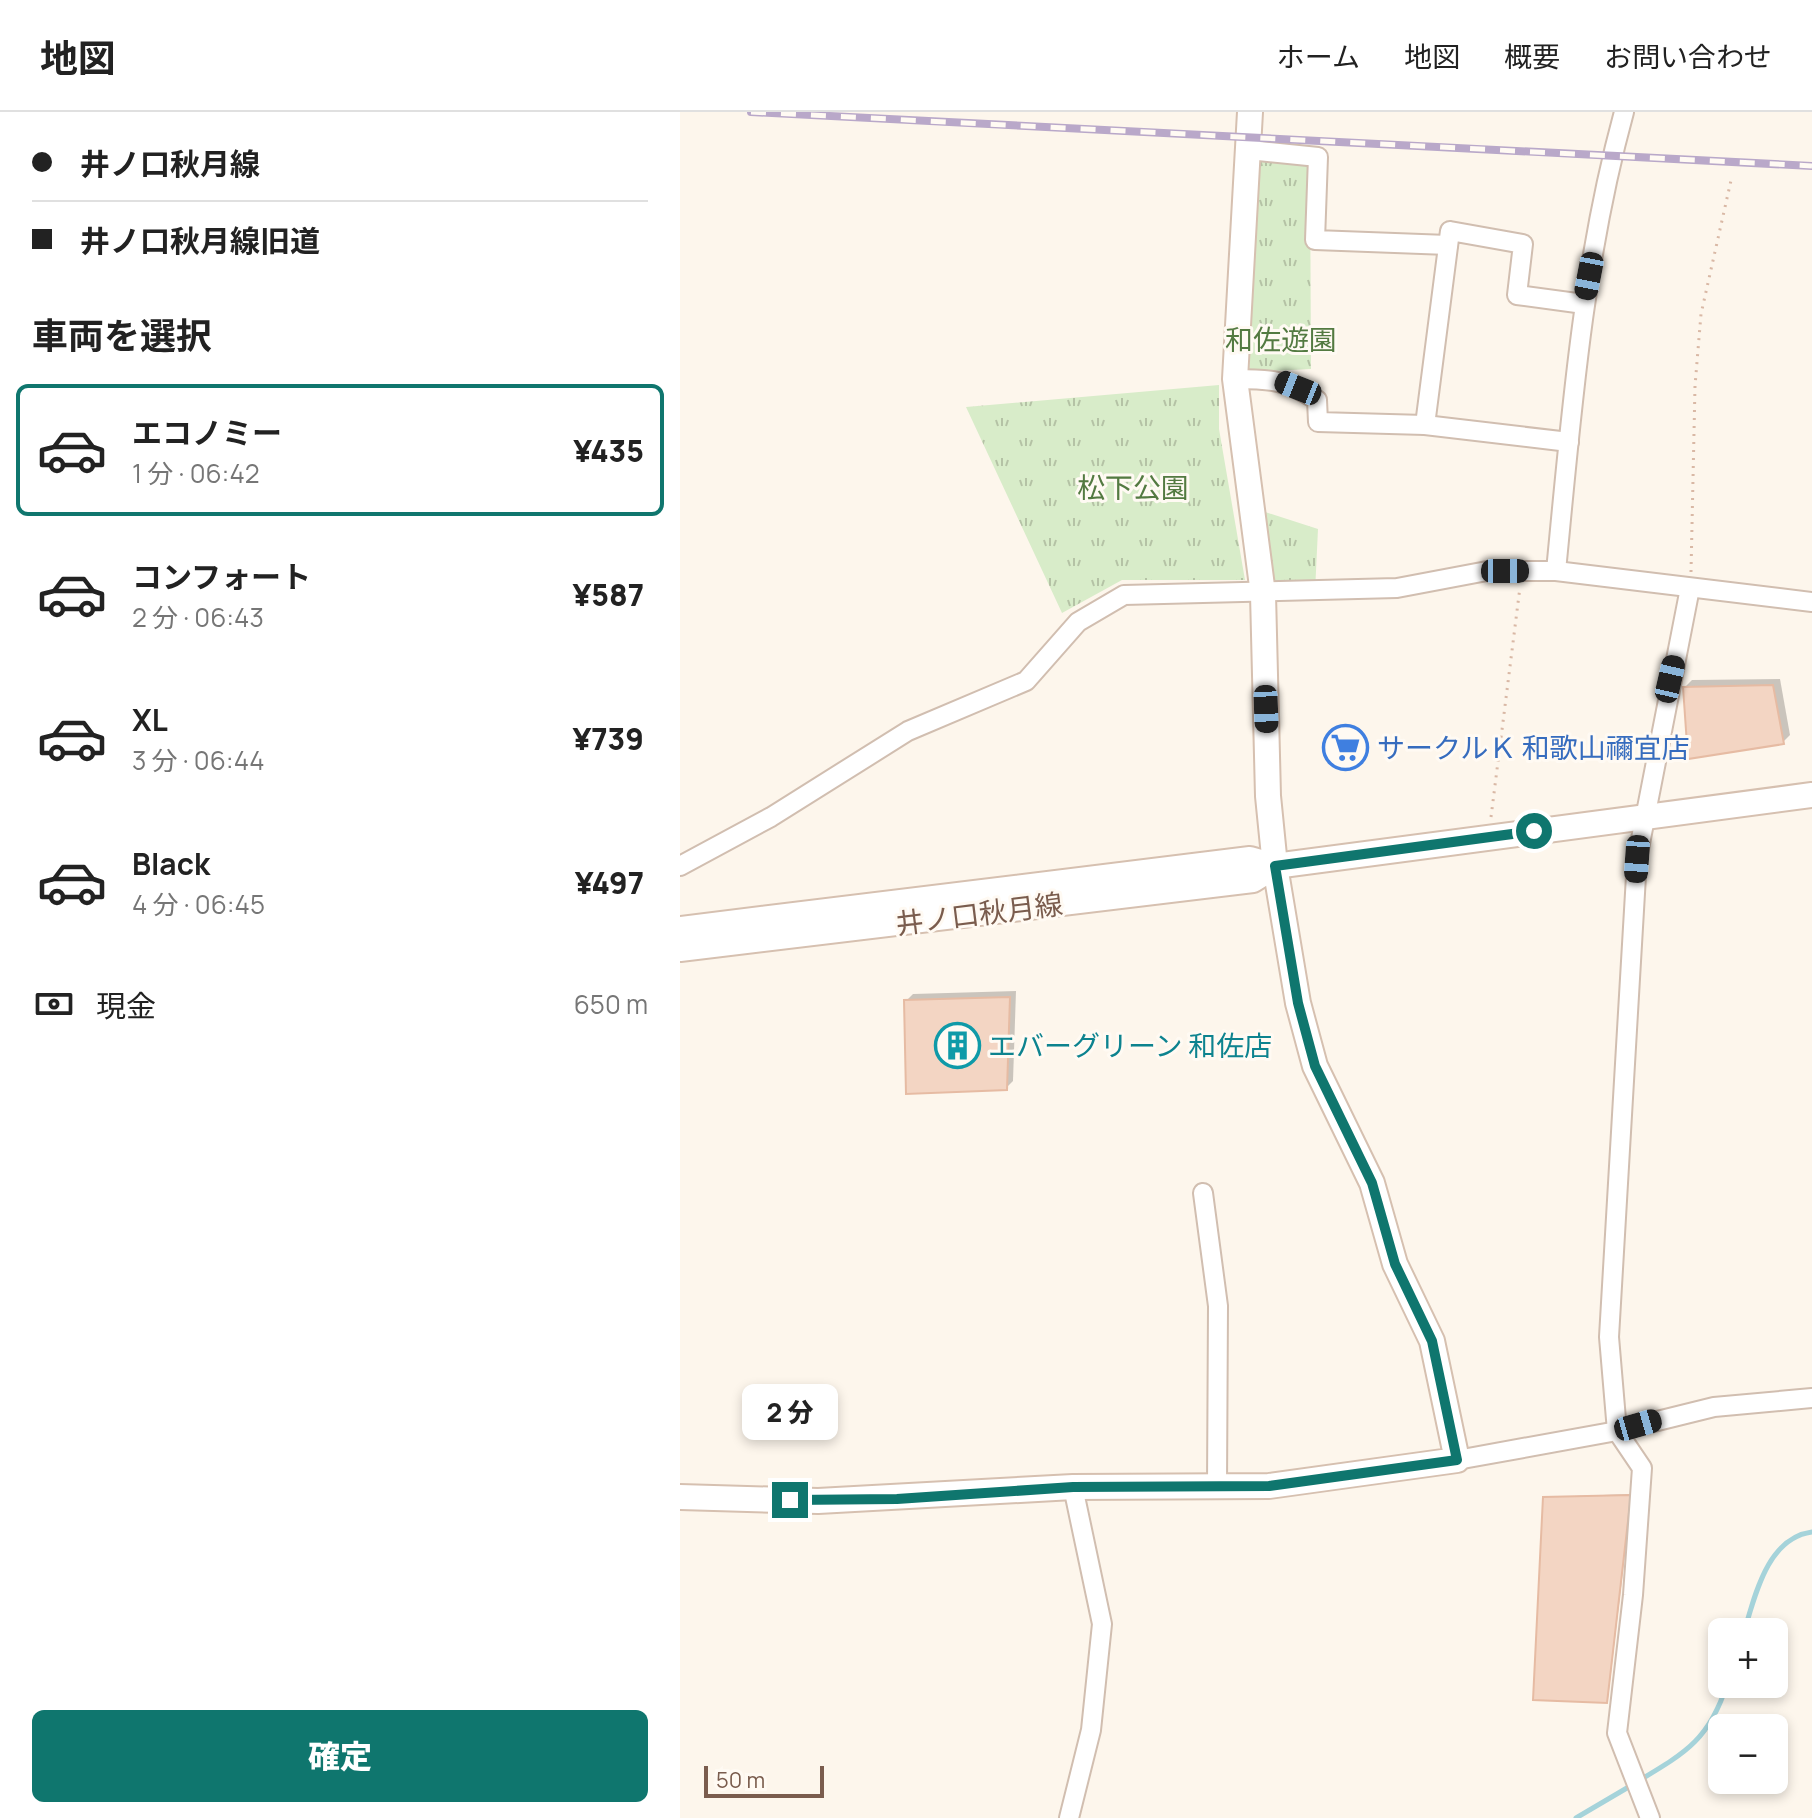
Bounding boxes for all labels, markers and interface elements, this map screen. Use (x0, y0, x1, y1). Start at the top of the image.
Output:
text: 地図 (40, 31, 116, 83)
text: ホーム (1277, 37, 1360, 75)
text: 地図 (1404, 37, 1460, 75)
text: 概要 (1504, 37, 1560, 75)
text: お問い合わせ (1604, 37, 1772, 75)
text: 井ノ口秋月線 (80, 143, 260, 184)
text: 井ノ口秋月線旧道 (80, 220, 320, 261)
car (1573, 250, 1605, 302)
text: 車両を選択 (32, 311, 212, 360)
park label: 和佐遊園 (1225, 320, 1337, 358)
car (1271, 368, 1325, 408)
text: エコノミー (132, 412, 282, 453)
icon: car (36, 414, 108, 486)
text: ¥435 (573, 430, 644, 471)
text: 1 分 · 06:42 (132, 455, 260, 491)
park label: 松下公園 (1077, 468, 1189, 506)
text: コンフォート (132, 556, 311, 597)
icon: car (36, 558, 108, 630)
car (1481, 559, 1529, 583)
text: ¥587 (572, 574, 644, 615)
text: 2 分 · 06:43 (132, 599, 264, 635)
car (1653, 653, 1687, 705)
car (1253, 685, 1279, 733)
text: XL (132, 699, 168, 740)
icon: car (36, 702, 108, 774)
text: ¥739 (572, 718, 644, 759)
supermarket icon: サークルＫ 和歌山禰宜店 (1322, 723, 1370, 771)
place label: サークルＫ 和歌山禰宜店 (1377, 728, 1690, 766)
text: 3 分 · 06:44 (132, 742, 265, 778)
route start (1516, 813, 1552, 849)
car (1623, 834, 1651, 884)
text: Black (132, 843, 210, 884)
icon: car (36, 846, 108, 918)
text: ¥497 (575, 862, 644, 903)
street label: 井ノ口秋月線 (893, 884, 1065, 942)
text: 4 分 · 06:45 (132, 886, 265, 922)
icon: cash (32, 982, 76, 1026)
text: 現金 (96, 985, 156, 1026)
text: 650 m (574, 986, 648, 1022)
building icon: エバーグリーン 和佐店 (933, 1021, 981, 1069)
place label: エバーグリーン 和佐店 (988, 1026, 1272, 1064)
callout: 2 分 (742, 1384, 838, 1440)
text: 2 分 (767, 1394, 813, 1430)
car (1612, 1407, 1664, 1443)
route end (772, 1482, 808, 1518)
map controls (1708, 1618, 1788, 1794)
button: + (1708, 1618, 1788, 1698)
button: 確定 (32, 1710, 648, 1802)
button: − (1708, 1714, 1788, 1794)
scale bar (704, 1762, 824, 1798)
text: 50 m (716, 1765, 765, 1795)

